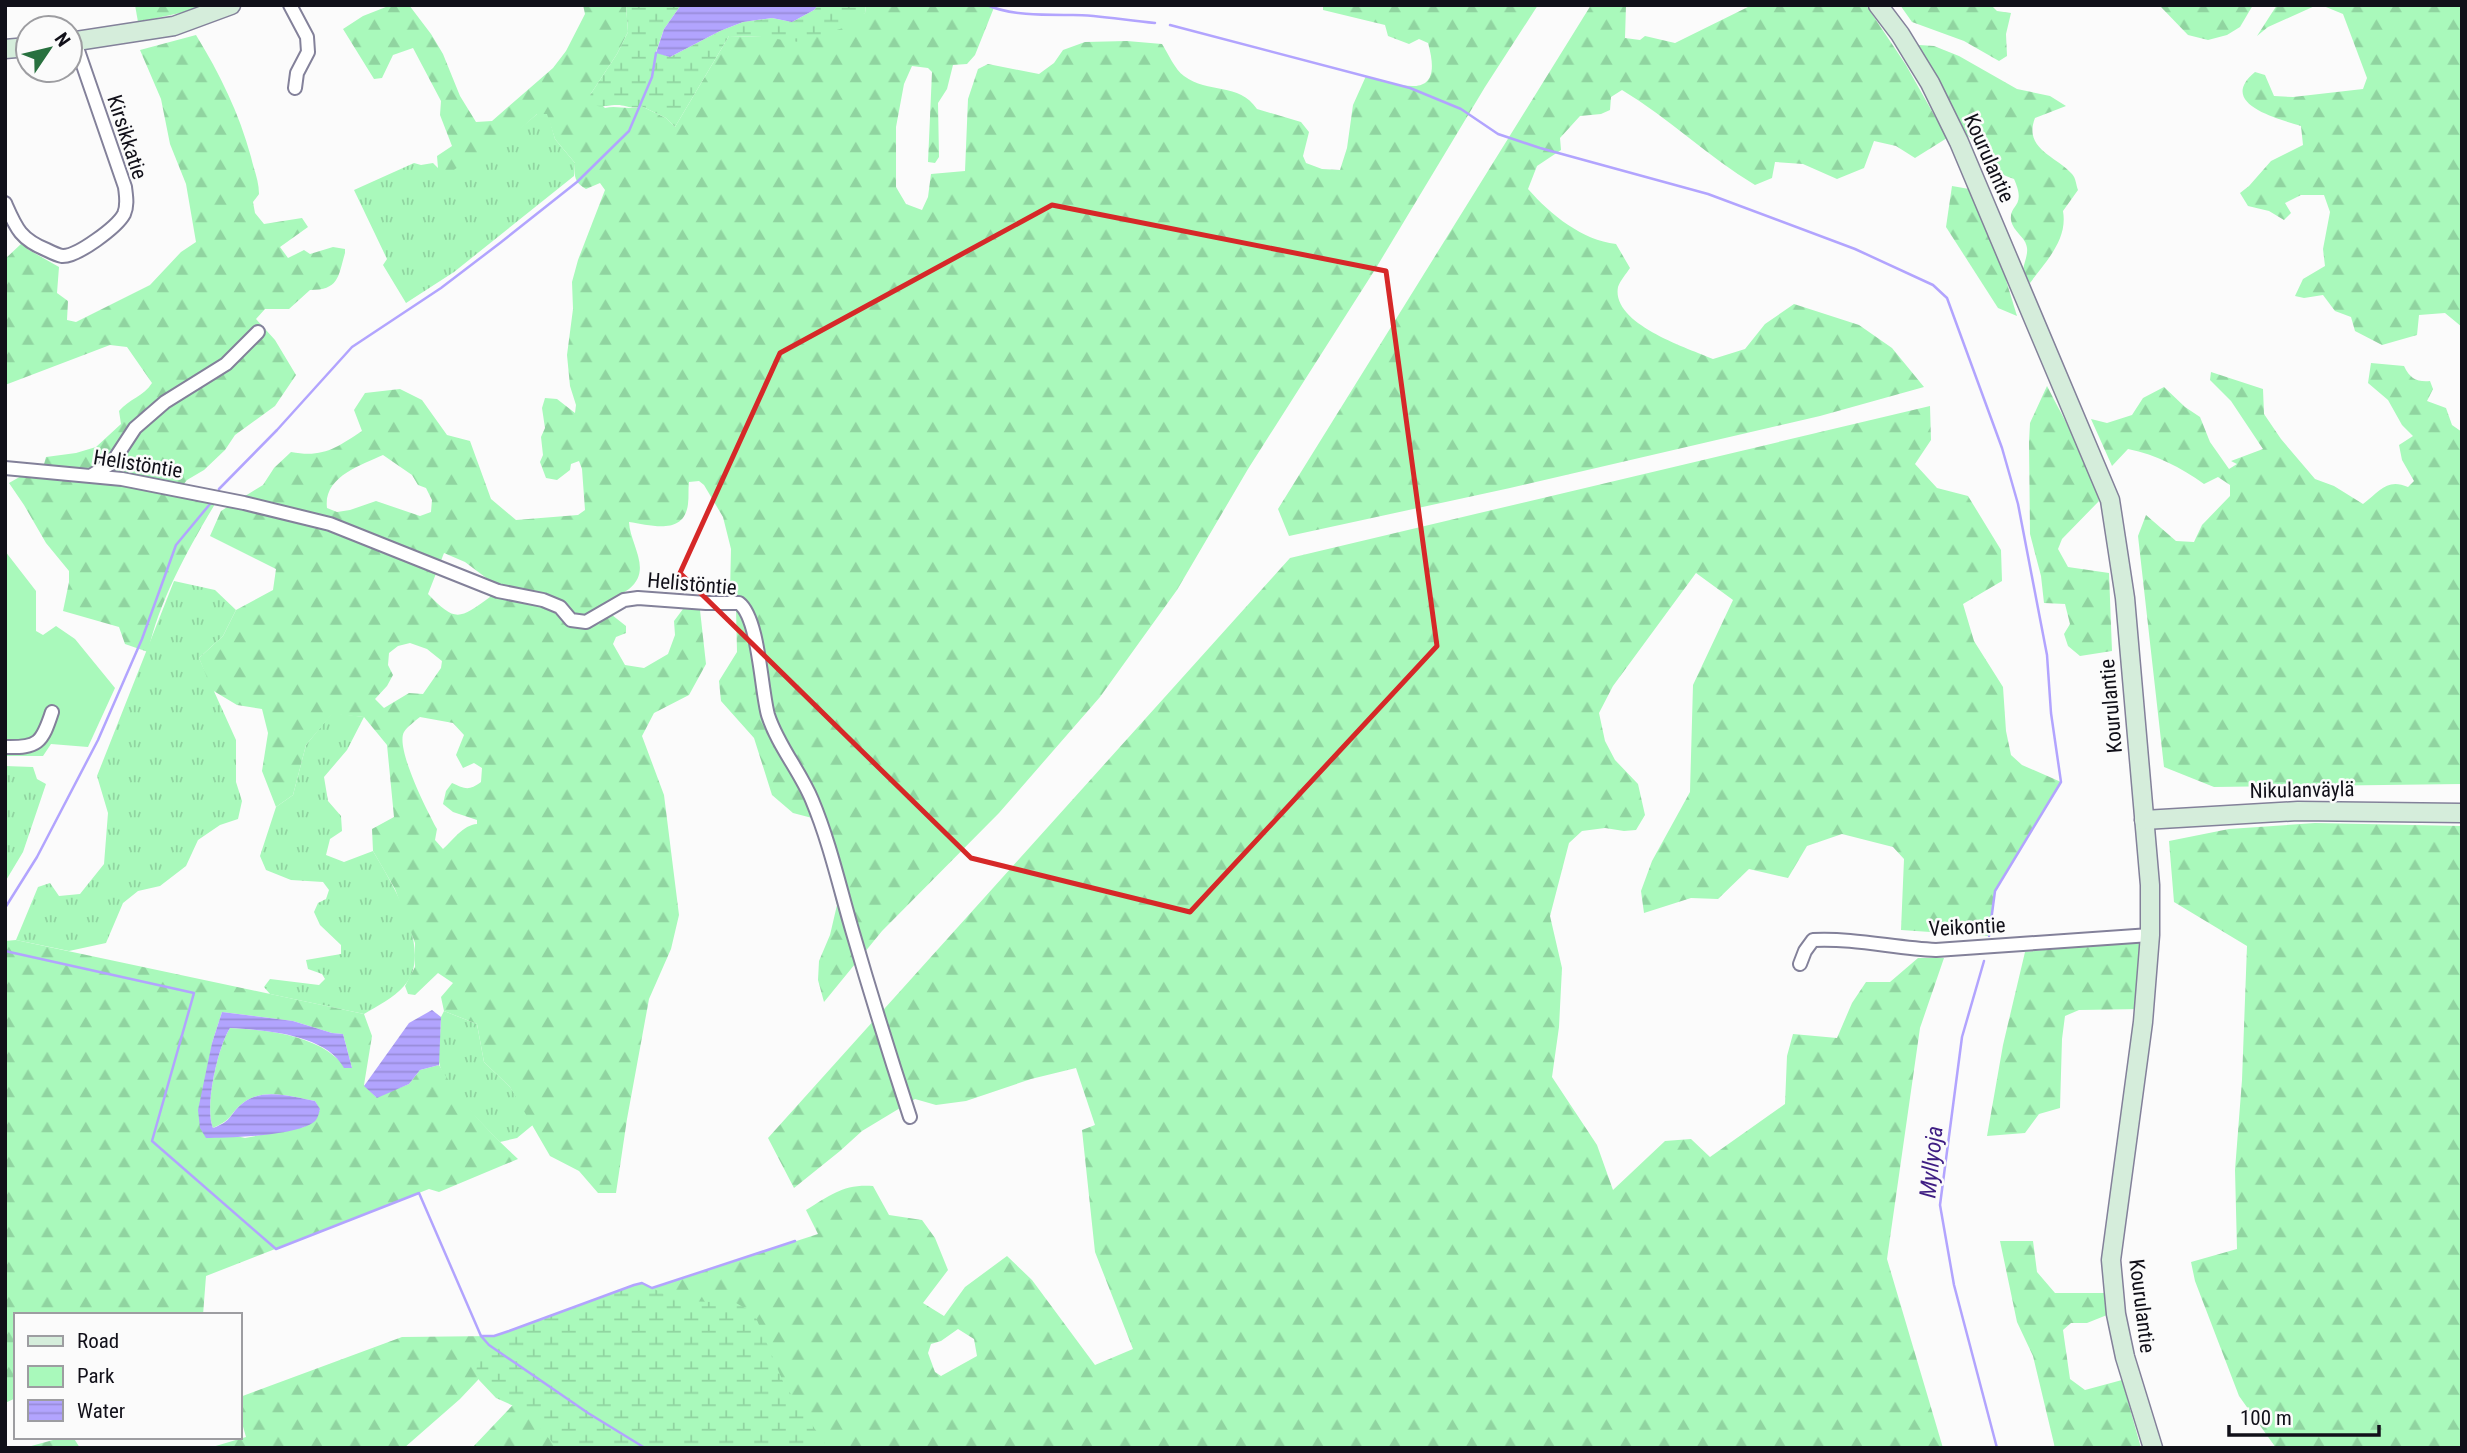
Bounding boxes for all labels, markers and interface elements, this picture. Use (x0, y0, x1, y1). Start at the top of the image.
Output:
north arrow (14, 14, 84, 84)
text: N (50, 28, 75, 51)
street label: Kirsikkatie (102, 92, 152, 182)
street label: Kourulantie (1959, 110, 2019, 206)
street label: Helistöntie (92, 445, 184, 483)
street label: Helistöntie (646, 568, 738, 600)
street label: Kourulantie (2095, 658, 2127, 754)
street label: Nikulanväylä (2249, 777, 2355, 803)
street label: Veikontie (1928, 913, 2006, 941)
water label: Myllyoja (1914, 1125, 1949, 1199)
street label: Kourulantie (2124, 1258, 2160, 1354)
legend (14, 1313, 242, 1439)
text: Road (77, 1329, 119, 1353)
text: Park (77, 1364, 115, 1388)
scale bar (2229, 1394, 2380, 1438)
text: Water (77, 1399, 125, 1423)
text: 100 m (2240, 1406, 2292, 1430)

